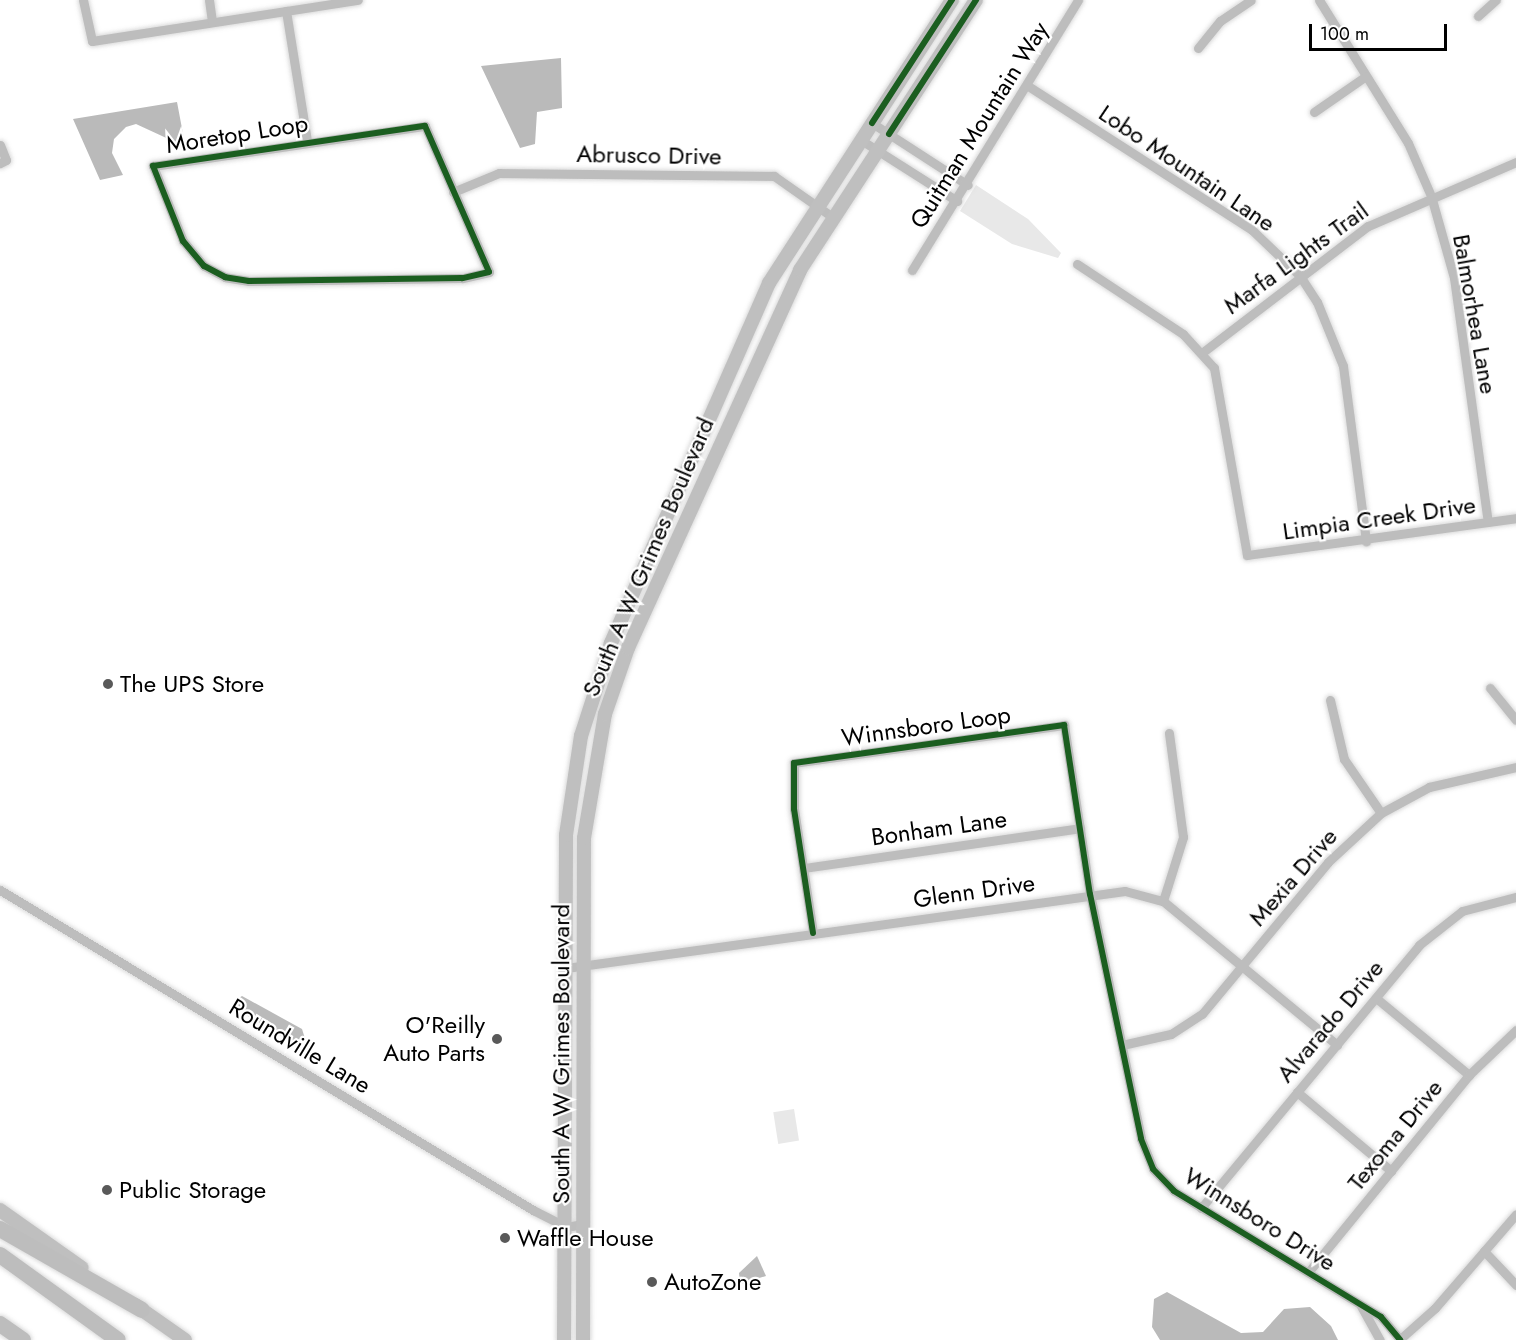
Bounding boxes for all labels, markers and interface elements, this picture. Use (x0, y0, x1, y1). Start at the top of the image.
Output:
scale bar (1312, 12, 1450, 50)
street label: Quitman Mountain Way (904, 16, 1054, 234)
text: 100 m (1320, 21, 1369, 47)
street label: Lobo Mountain Lane (1093, 98, 1281, 238)
street label: Moretop Loop (164, 109, 310, 159)
street label: Abrusco Drive (576, 139, 722, 171)
street label: Marfa Lights Trail (1218, 196, 1374, 320)
street label: Balmorhea Lane (1447, 232, 1503, 396)
street label: South A W Grimes Boulevard (576, 413, 720, 701)
street label: Limpia Creek Drive (1281, 490, 1477, 546)
place label: The UPS Store (120, 670, 264, 698)
marker: The UPS Store (101, 677, 115, 691)
street label: Winnsboro Loop (840, 700, 1012, 752)
street label: Bonham Lane (869, 804, 1009, 852)
street label: Mexia Drive (1243, 822, 1343, 932)
street label: Glenn Drive (911, 868, 1037, 914)
street label: South A W Grimes Boulevard (547, 904, 575, 1204)
street label: Alvarado Drive (1271, 954, 1389, 1088)
street label: Roundville Lane (224, 992, 376, 1100)
place label: O'Reilly Auto Parts (383, 1011, 485, 1067)
marker: O'Reilly Auto Parts (490, 1032, 504, 1046)
street label: Texoma Drive (1342, 1074, 1448, 1196)
street label: Winnsboro Drive (1179, 1161, 1341, 1277)
place label: Public Storage (119, 1176, 266, 1204)
marker: Public Storage (100, 1183, 114, 1197)
place label: Waffle House (517, 1224, 654, 1252)
marker: Waffle House (498, 1231, 512, 1245)
place label: AutoZone (664, 1268, 761, 1296)
marker: AutoZone (645, 1275, 659, 1289)

